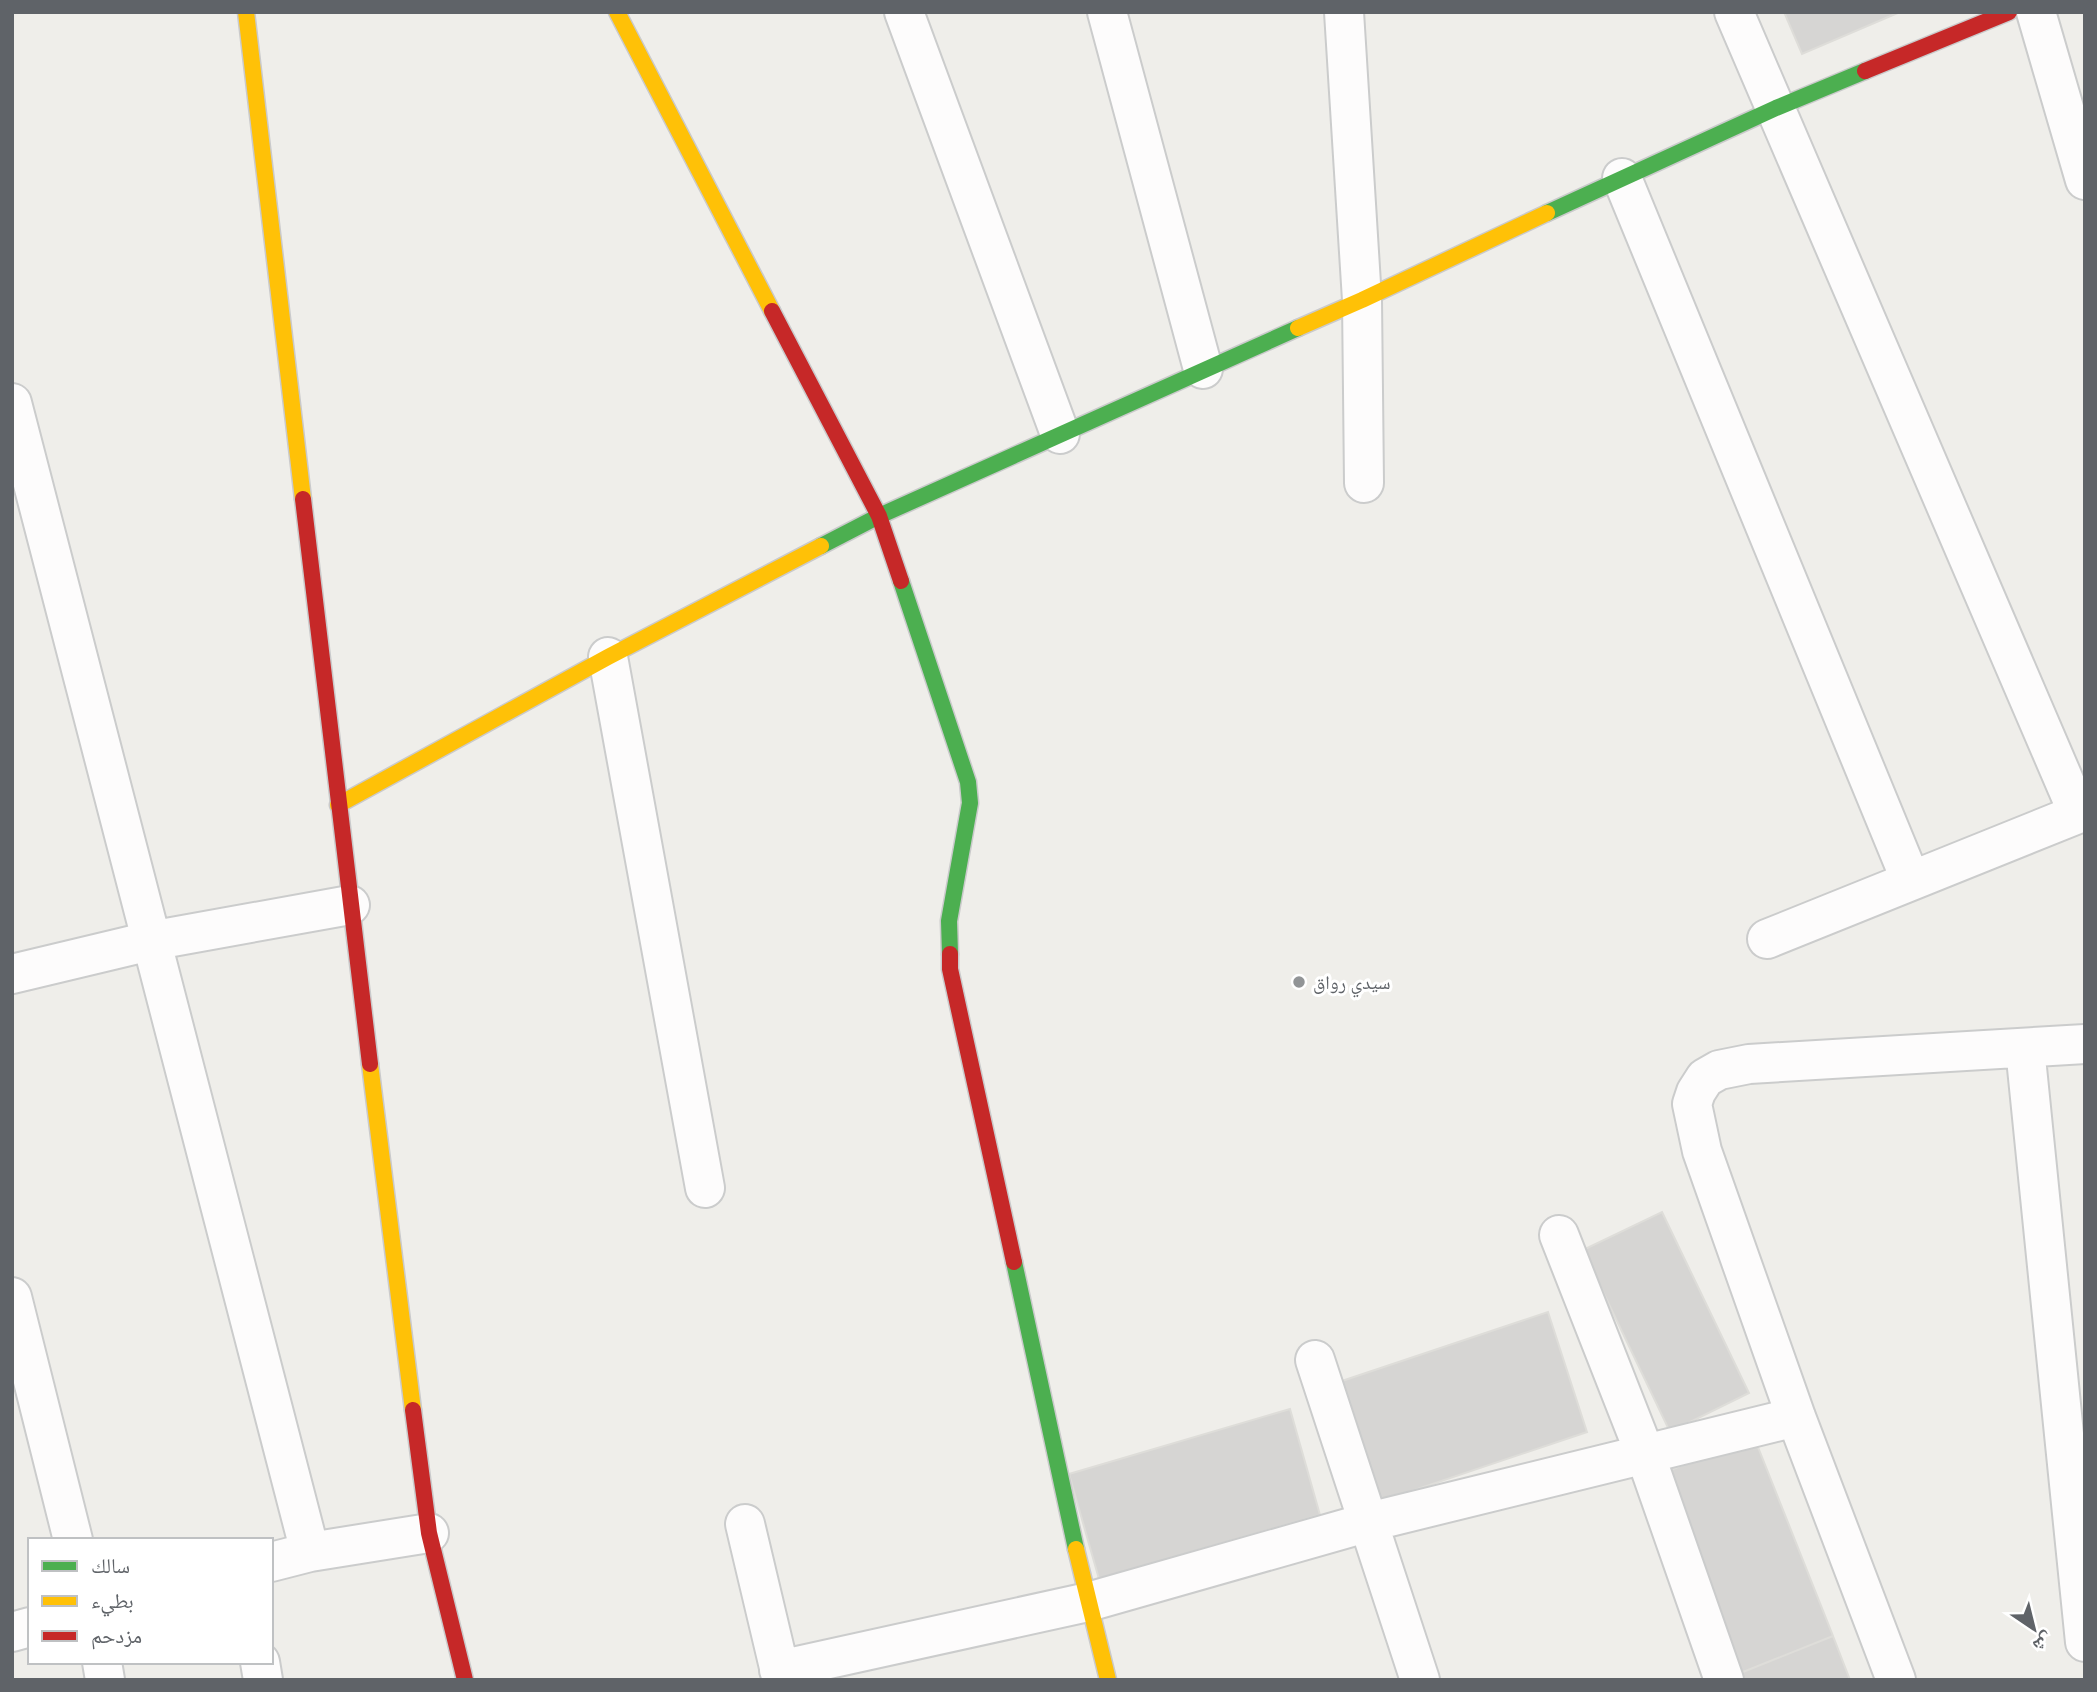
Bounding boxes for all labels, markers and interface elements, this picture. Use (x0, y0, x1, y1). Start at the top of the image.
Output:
place label: سيدي رواق (1313, 970, 1391, 998)
marker: سيدي رواق (1291, 974, 1307, 990)
legend (28, 1538, 273, 1664)
text: سالك (91, 1551, 130, 1579)
text: بطيء (91, 1586, 134, 1617)
north arrow (1999, 1594, 2069, 1664)
text: مزدحم (91, 1621, 142, 1650)
text: ش (2029, 1627, 2059, 1659)

